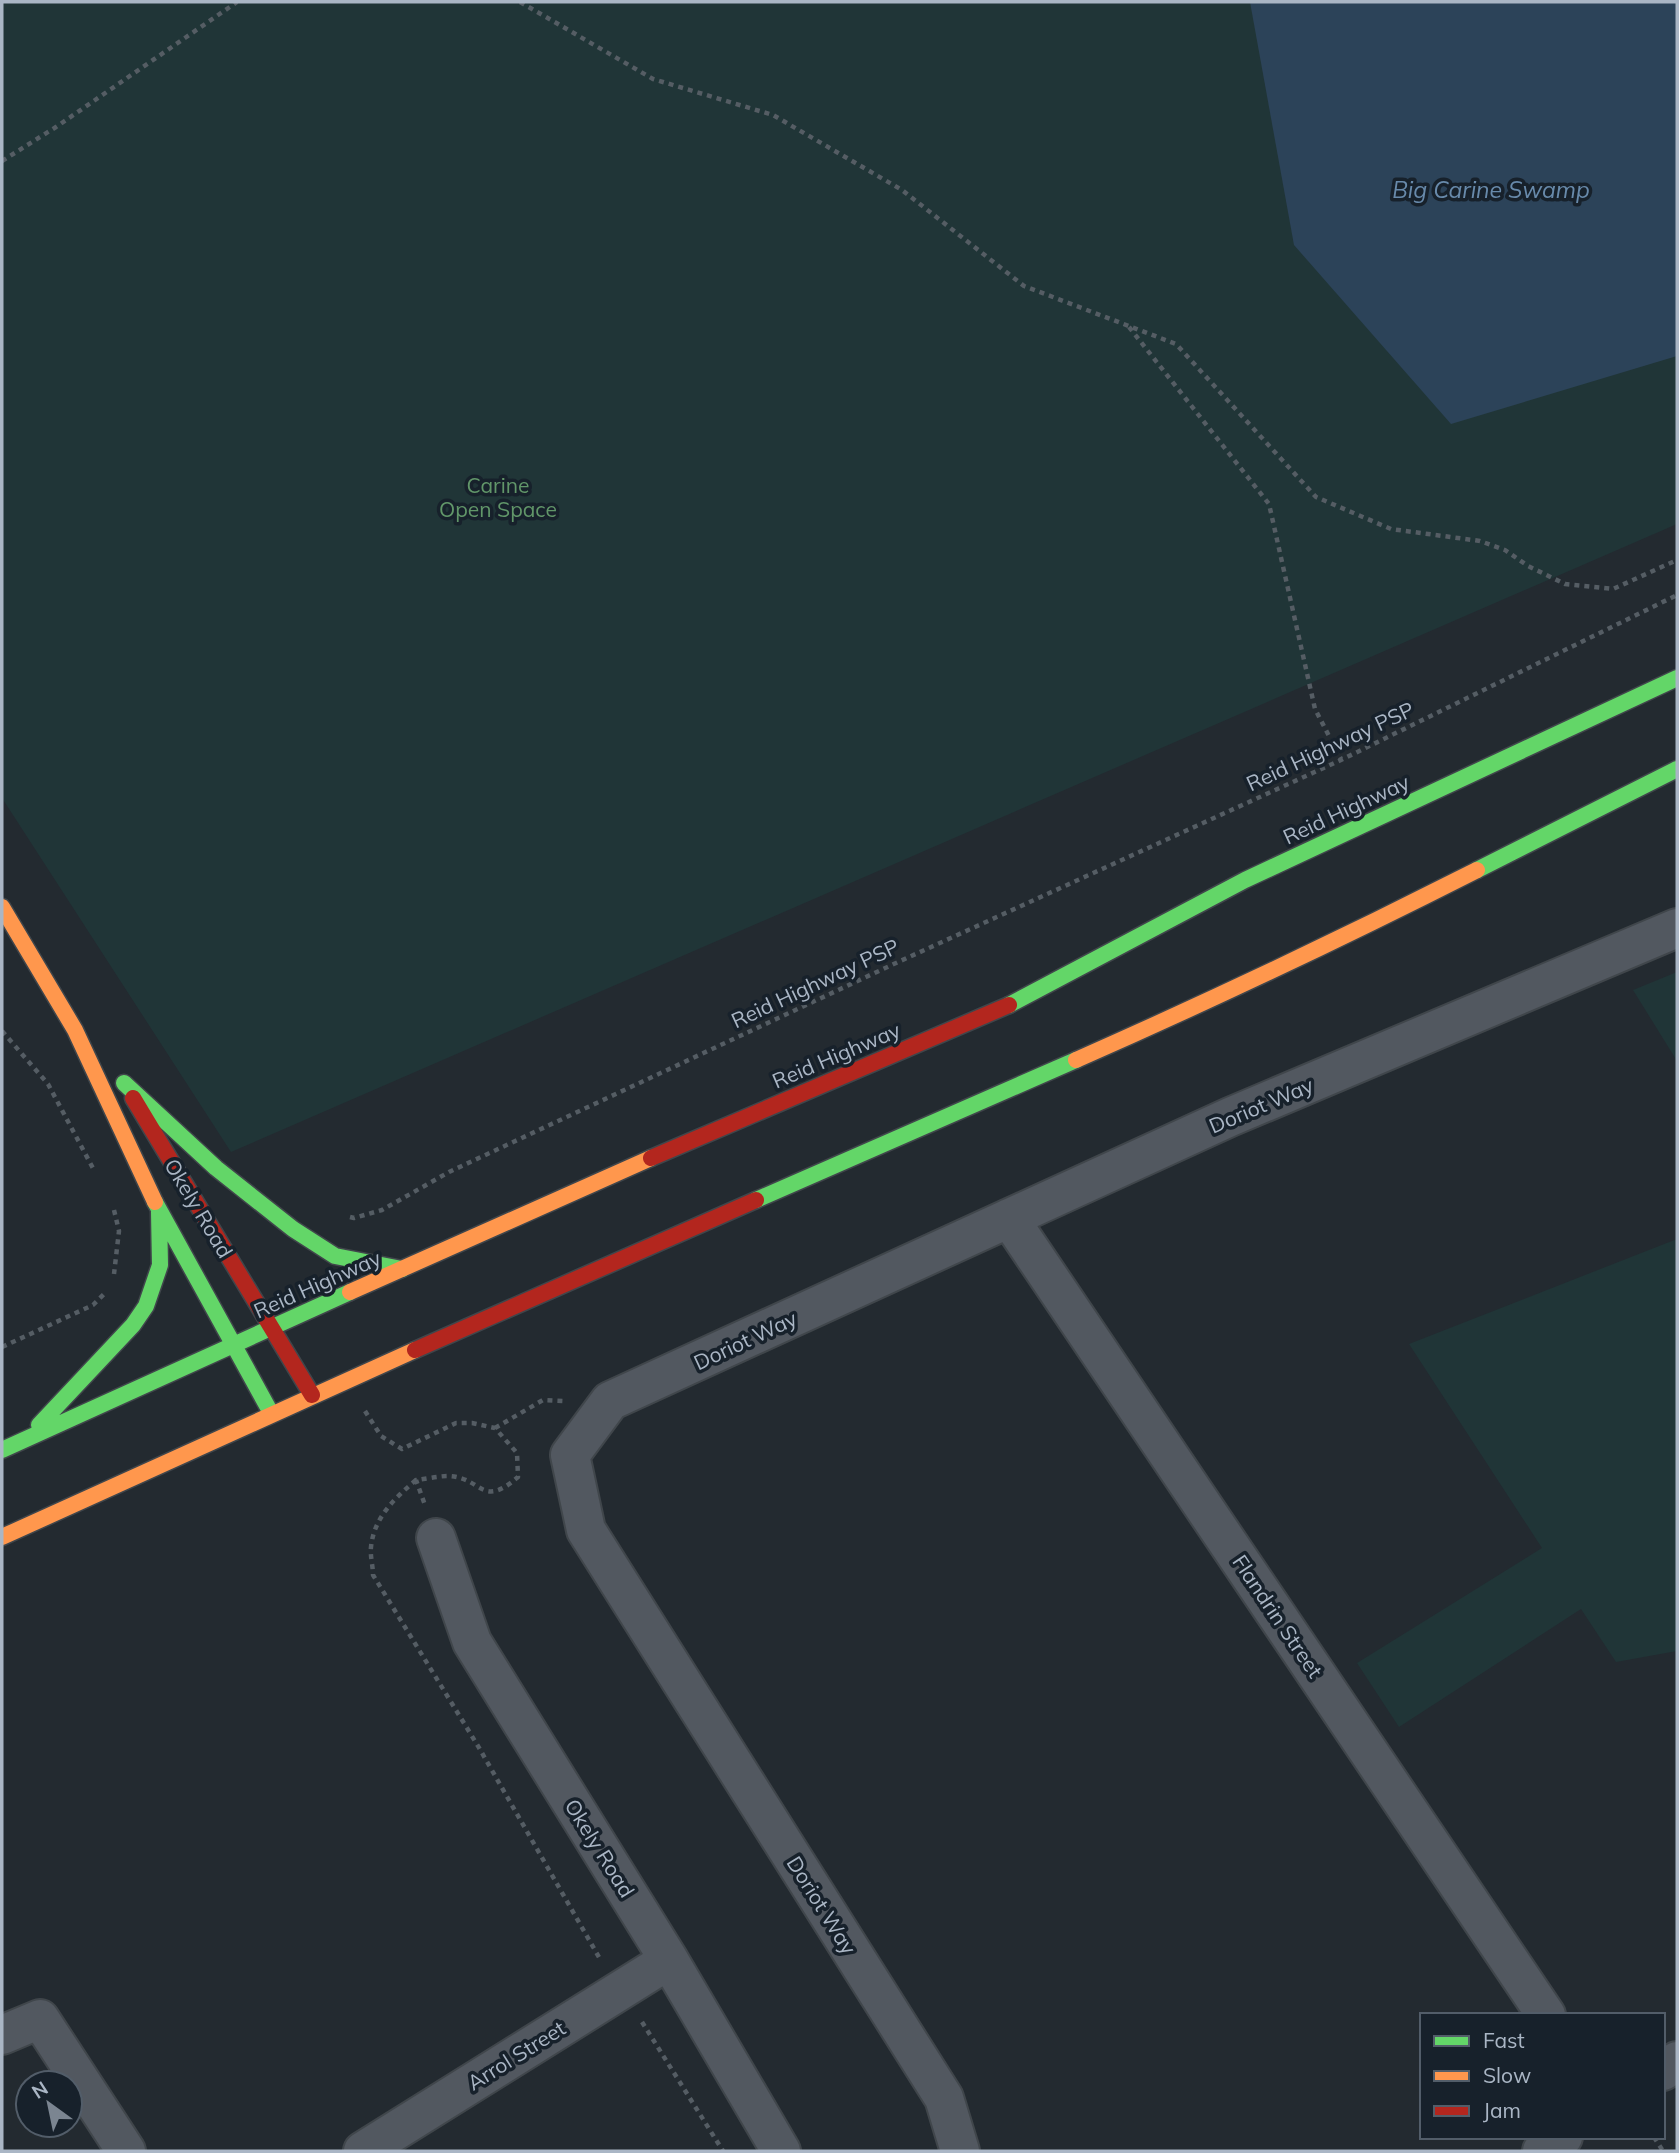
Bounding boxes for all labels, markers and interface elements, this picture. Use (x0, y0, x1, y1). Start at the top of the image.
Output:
water label: Big Carine Swamp (1392, 175, 1590, 204)
park label: Carine Open Space (439, 472, 557, 522)
street label: Reid Highway PSP (1242, 696, 1418, 796)
street label: Reid Highway (1279, 768, 1413, 850)
street label: Reid Highway PSP (727, 933, 903, 1033)
street label: Reid Highway (768, 1016, 904, 1094)
street label: Doriot Way (1205, 1071, 1317, 1139)
street label: Okely Road (159, 1154, 239, 1262)
street label: Reid Highway (249, 1244, 385, 1324)
street label: Doriot Way (689, 1305, 801, 1375)
street label: Flandrin Street (1227, 1550, 1329, 1682)
street label: Okely Road (559, 1794, 641, 1902)
street label: Doriot Way (782, 1851, 862, 1959)
legend (1420, 2013, 1665, 2139)
street label: Arrol Street (462, 2015, 570, 2095)
text: Fast (1483, 2027, 1525, 2053)
text: Slow (1483, 2062, 1531, 2088)
north arrow (14, 2069, 84, 2139)
text: N (27, 2076, 52, 2104)
text: Jam (1483, 2097, 1521, 2123)

